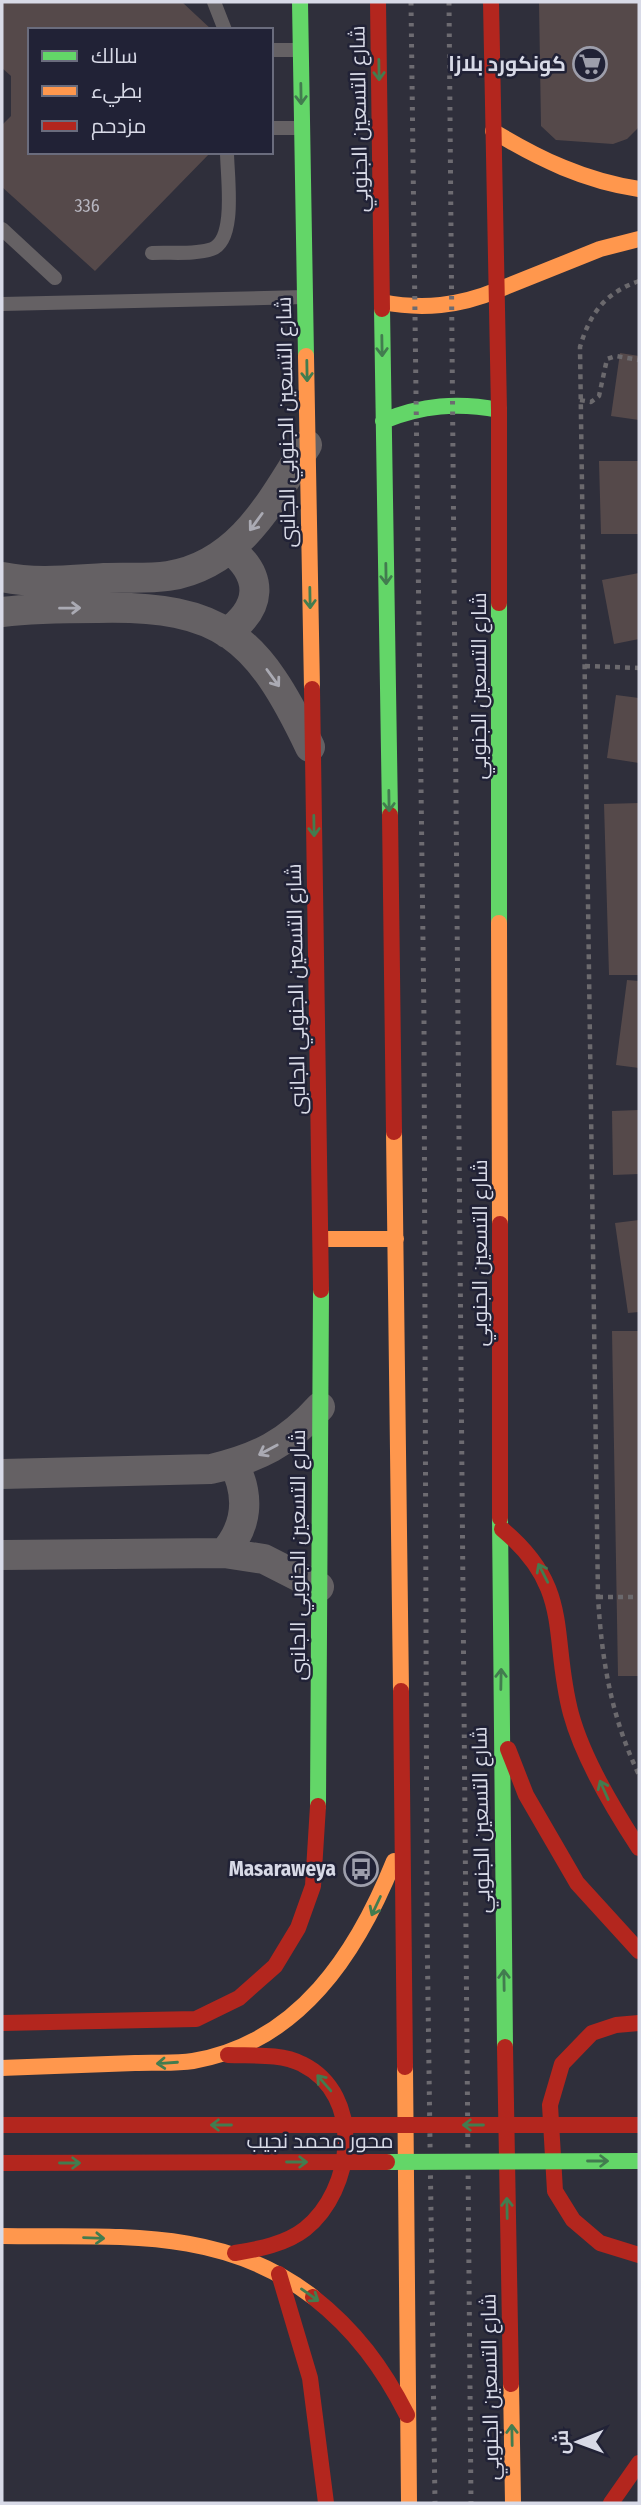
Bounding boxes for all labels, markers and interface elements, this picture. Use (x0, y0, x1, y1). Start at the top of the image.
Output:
street label: شارع التسعين الجنوبي (344, 25, 377, 213)
legend (28, 28, 273, 154)
text: سالك (91, 43, 138, 69)
supermarket icon: كونكورد بلازا (571, 45, 609, 83)
place label: كونكورد بلازا (448, 51, 566, 77)
one-way arrow (372, 58, 386, 81)
text: بطيء (91, 78, 142, 107)
one-way arrow (294, 83, 308, 106)
text: مزدحم (91, 113, 146, 140)
house number: 336 (74, 195, 100, 217)
street label: شارع التسعين الجنوبي الجانبى (271, 296, 304, 548)
one-way arrow (375, 335, 389, 358)
one-way arrow (300, 359, 314, 382)
one-way arrow (249, 512, 263, 531)
one-way arrow (379, 562, 393, 585)
one-way arrow (303, 587, 317, 610)
street label: شارع التسعين الجنوبي (466, 593, 495, 779)
one-way arrow (58, 601, 81, 615)
one-way arrow (266, 668, 281, 687)
one-way arrow (382, 790, 396, 813)
one-way arrow (307, 814, 320, 837)
street label: شارع التسعين الجنوبي الجانبى (281, 863, 314, 1115)
street label: شارع التسعين الجنوبي (467, 1160, 496, 1346)
street label: شارع التسعين الجنوبي الجانبى (285, 1429, 314, 1681)
one-way arrow (258, 1443, 279, 1457)
one-way arrow (536, 1563, 550, 1584)
one-way arrow (494, 1668, 508, 1691)
street label: شارع التسعين الجنوبي (466, 1726, 499, 1914)
one-way arrow (597, 1780, 610, 1801)
bus stop icon: Masaraweya (342, 1850, 380, 1888)
place label: Masaraweya (229, 1856, 336, 1882)
one-way arrow (369, 1895, 382, 1916)
one-way arrow (497, 1969, 511, 1992)
one-way arrow (156, 2056, 179, 2069)
one-way arrow (316, 2074, 332, 2092)
one-way arrow (210, 2118, 233, 2132)
one-way arrow (462, 2118, 485, 2132)
street label: محور محمد نجيب (247, 2128, 393, 2154)
one-way arrow (587, 2154, 610, 2168)
one-way arrow (286, 2155, 309, 2169)
one-way arrow (58, 2156, 81, 2170)
one-way arrow (500, 2196, 513, 2219)
one-way arrow (83, 2232, 106, 2245)
one-way arrow (300, 2288, 319, 2302)
street label: شارع التسعين الجنوبي (475, 2293, 508, 2481)
north arrow (543, 2407, 613, 2477)
one-way arrow (505, 2424, 518, 2447)
text: ش (550, 2430, 573, 2455)

